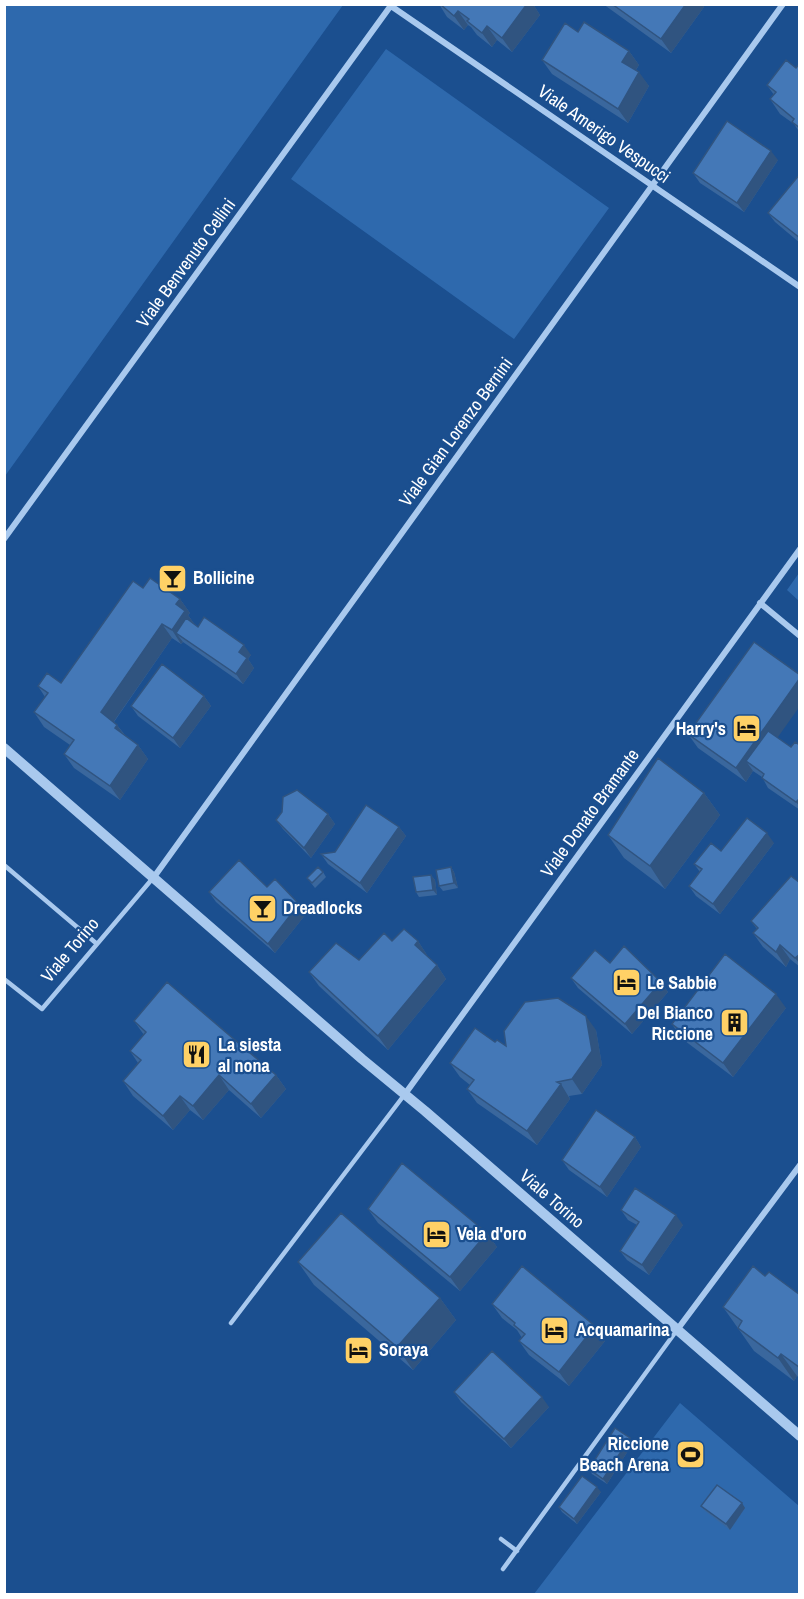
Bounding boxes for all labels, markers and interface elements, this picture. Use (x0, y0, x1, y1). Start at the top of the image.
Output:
street label: Viale Amerigo Vespucci (533, 78, 676, 189)
street label: Viale Benvenuto Cellini (130, 193, 241, 332)
street label: Viale Gian Lorenzo Bernini (393, 352, 518, 511)
bar icon: Bollicine (156, 562, 188, 594)
place label: Bollicine (193, 565, 255, 590)
hotel icon: Harry's (731, 713, 763, 745)
place label: Harry's (676, 716, 726, 741)
street label: Viale Donato Bramante (534, 743, 645, 882)
bar icon: Dreadlocks (246, 892, 278, 924)
place label: Dreadlocks (283, 895, 363, 920)
street label: Viale Torino (35, 912, 104, 988)
hotel icon: Le Sabbie (610, 967, 642, 999)
place label: Le Sabbie (647, 970, 717, 995)
place label: Del Bianco Riccione (637, 1000, 713, 1046)
building icon: Del Bianco Riccione (718, 1007, 750, 1039)
place label: La siesta al nona (218, 1032, 282, 1078)
restaurant icon: La siesta al nona (181, 1039, 213, 1071)
street label: Viale Torino (515, 1164, 590, 1234)
hotel icon: Vela d'oro (420, 1218, 452, 1250)
place label: Vela d'oro (457, 1221, 527, 1246)
hotel icon: Acquamarina (539, 1314, 571, 1346)
place label: Acquamarina (576, 1317, 670, 1342)
hotel icon: Soraya (342, 1334, 374, 1366)
place label: Soraya (379, 1337, 429, 1362)
place label: Riccione Beach Arena (579, 1431, 670, 1477)
sports icon: Riccione Beach Arena (674, 1438, 706, 1470)

